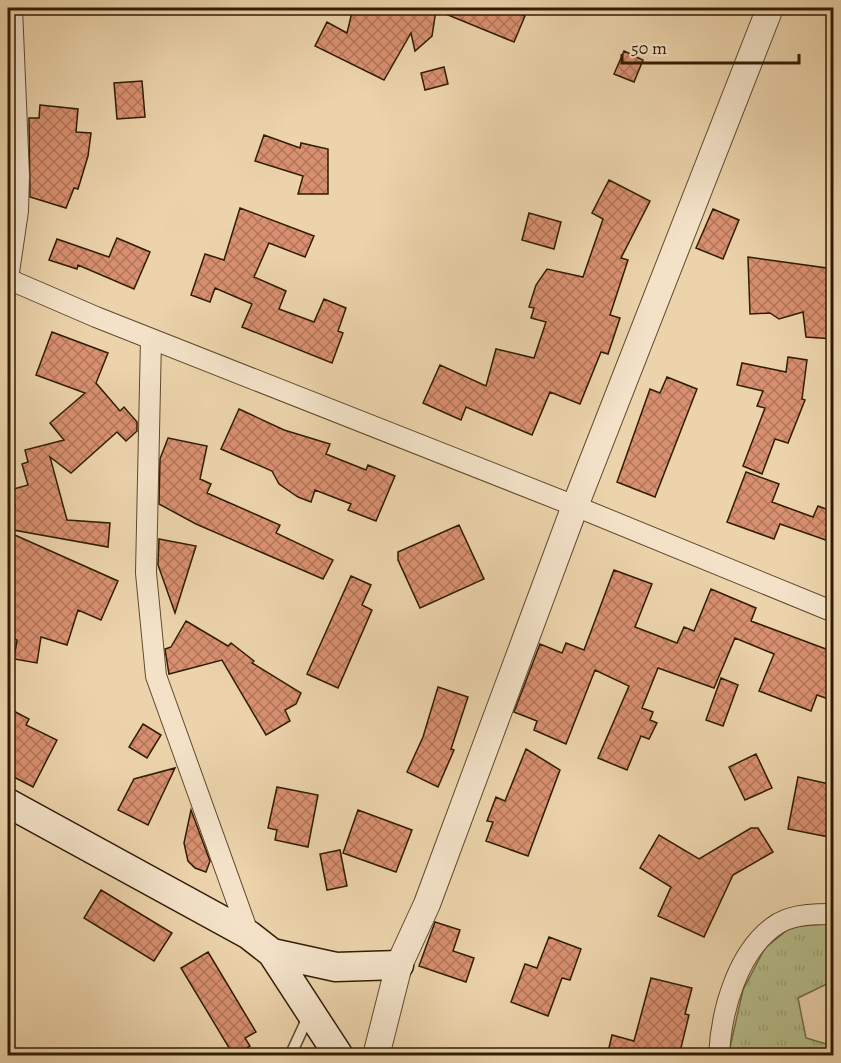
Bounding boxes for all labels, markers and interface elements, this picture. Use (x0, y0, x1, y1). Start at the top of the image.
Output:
scale bar (622, 27, 799, 65)
text: 50 m (631, 36, 667, 60)

